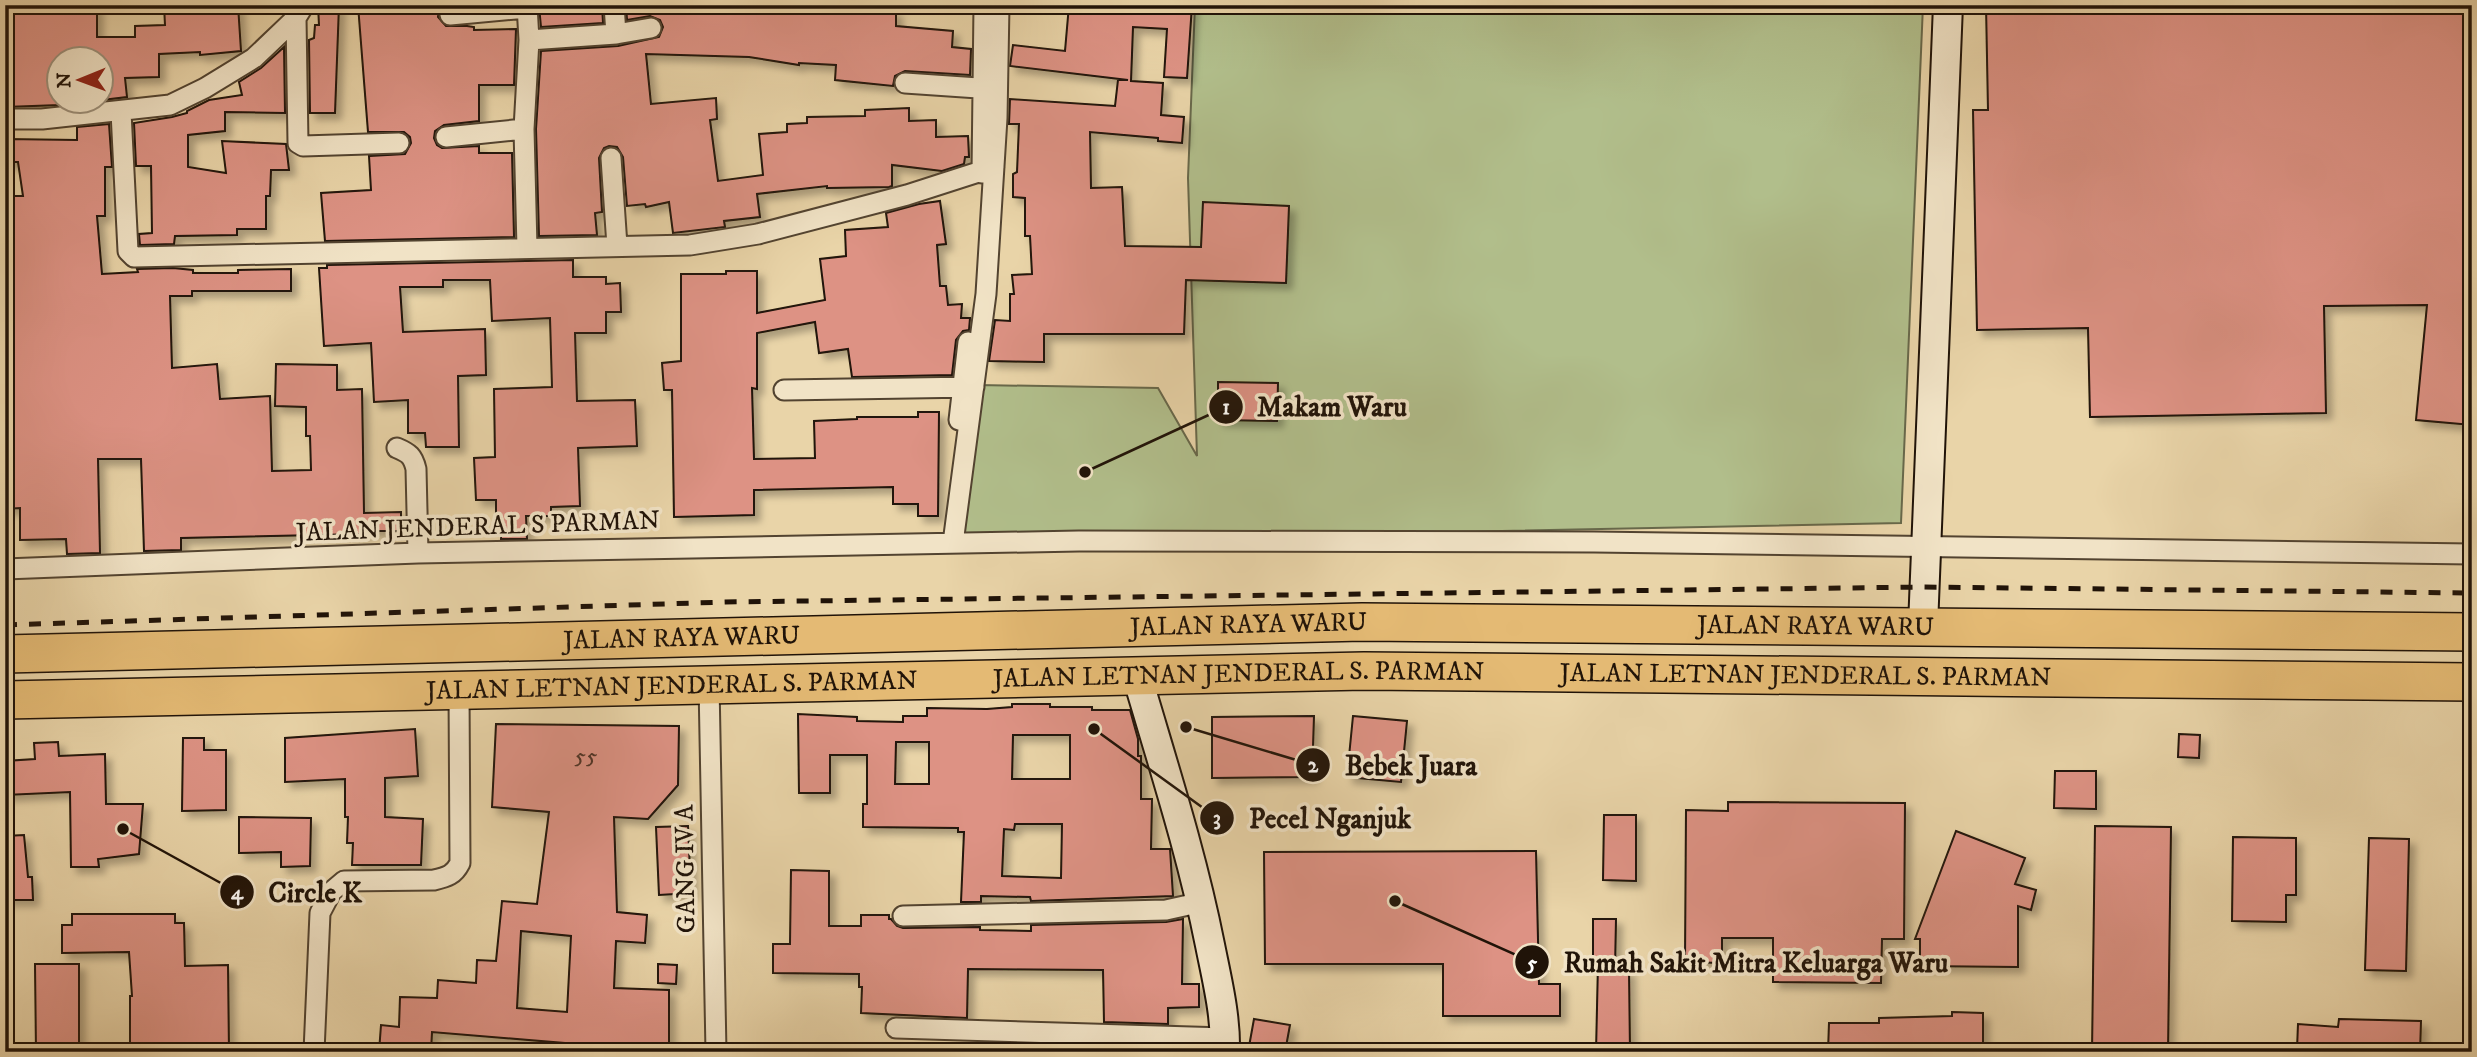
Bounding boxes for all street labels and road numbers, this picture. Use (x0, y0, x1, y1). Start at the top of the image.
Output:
street label: JALAN JENDERAL S PARMAN (293, 504, 661, 550)
street label: JALAN RAYA WARU (1128, 605, 1368, 644)
street label: JALAN RAYA WARU (1695, 609, 1934, 644)
street label: JALAN RAYA WARU (561, 619, 801, 657)
street label: JALAN LETNAN JENDERAL S. PARMAN (991, 654, 1485, 695)
street label: JALAN LETNAN JENDERAL S. PARMAN (1558, 656, 2052, 694)
street label: JALAN LETNAN JENDERAL S. PARMAN (424, 664, 918, 708)
street label: GANG IV A (668, 804, 704, 934)

